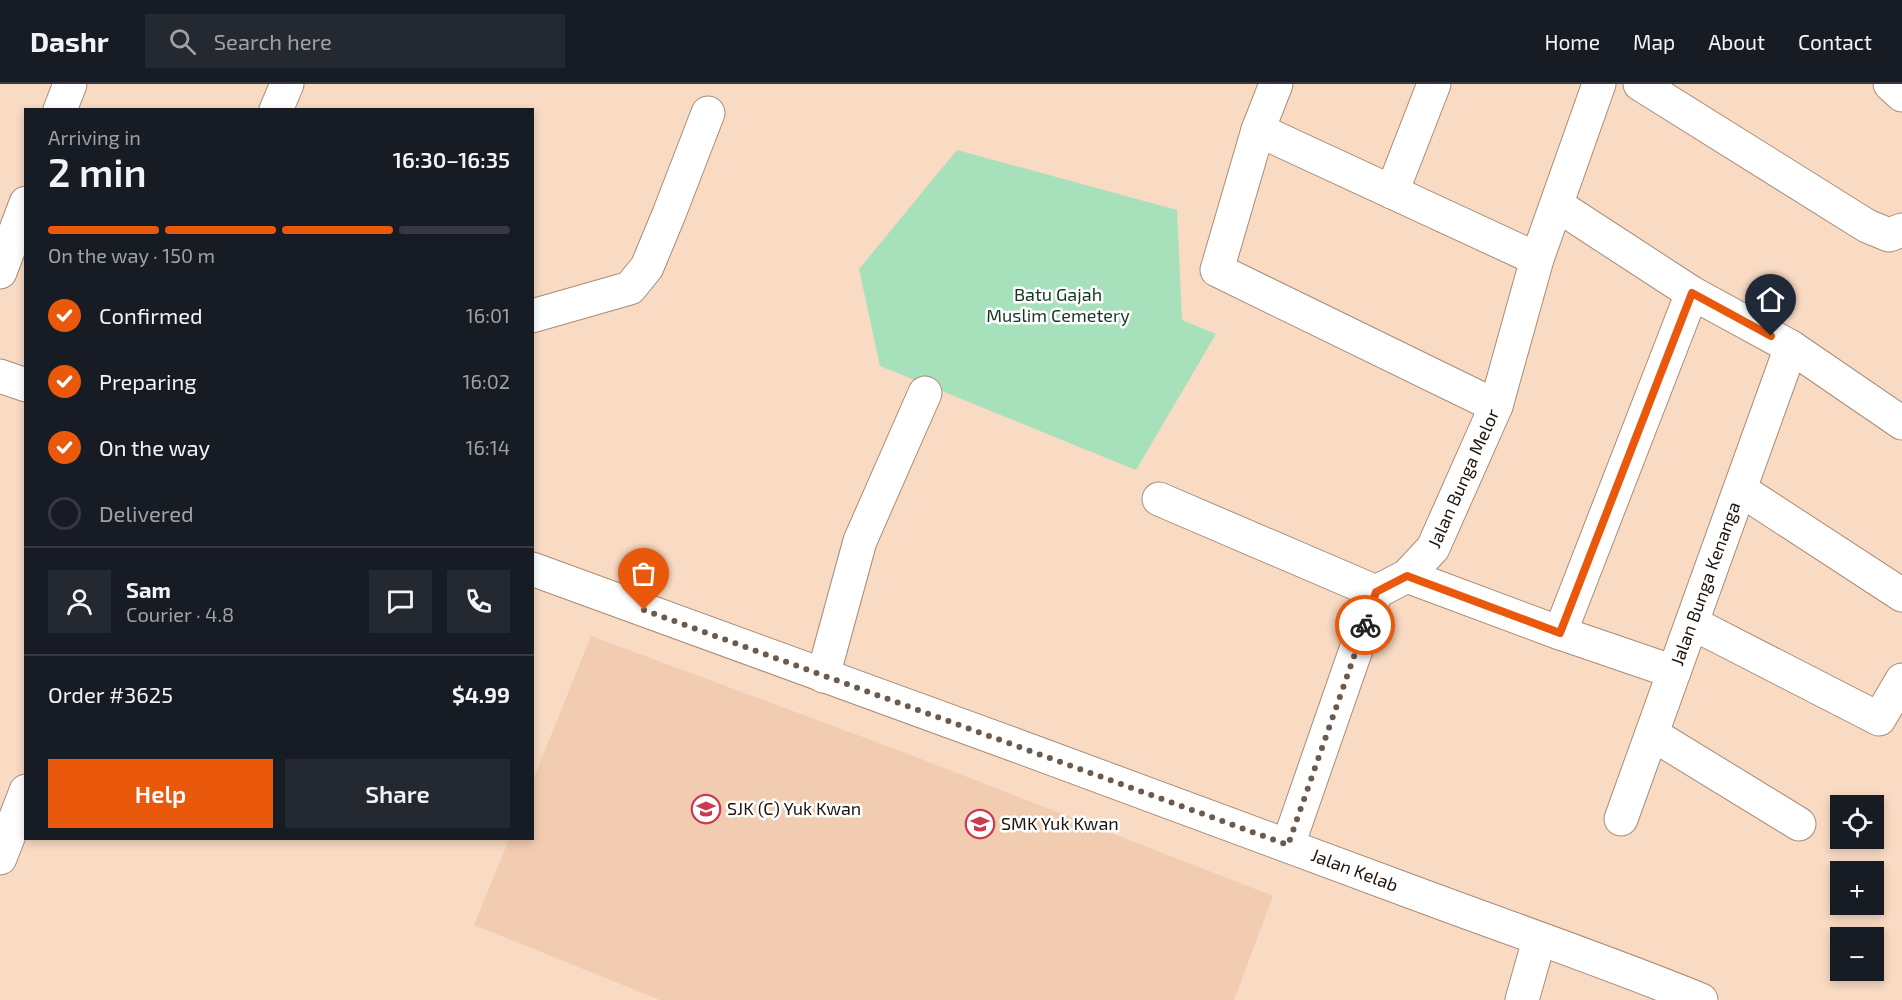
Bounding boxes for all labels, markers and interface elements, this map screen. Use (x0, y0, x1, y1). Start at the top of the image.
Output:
search box (145, 14, 565, 68)
text: Dashr (30, 24, 109, 58)
icon: search (166, 25, 199, 58)
text: Search here (214, 28, 332, 54)
text: Home (1544, 29, 1600, 54)
text: Map (1633, 29, 1675, 54)
text: About (1708, 29, 1765, 54)
text: Contact (1798, 29, 1872, 54)
text: Arriving in (48, 125, 141, 149)
text: 16:30–16:35 (393, 146, 510, 172)
text: 2 min (48, 148, 147, 195)
text: On the way · 150 m (48, 243, 215, 267)
pin (1745, 274, 1796, 336)
park label: Batu Gajah Muslim Cemetery (986, 283, 1130, 326)
icon: home (1754, 283, 1787, 316)
icon: check (48, 299, 81, 332)
text: Confirmed (99, 302, 203, 328)
text: 16:01 (466, 303, 510, 327)
icon: check (48, 365, 81, 398)
text: Preparing (99, 368, 197, 394)
text: 16:02 (463, 369, 510, 393)
street label: Jalan Bunga Melor (1422, 405, 1503, 551)
icon: check (48, 431, 81, 464)
text: On the way (99, 434, 210, 460)
text: 16:14 (466, 435, 510, 459)
street label: Jalan Bunga Kenanga (1665, 499, 1744, 668)
text: Delivered (99, 500, 194, 526)
pin (618, 548, 669, 610)
icon: bag (627, 557, 660, 590)
button: person (48, 570, 111, 633)
button: chat (369, 570, 432, 633)
button: phone (447, 570, 510, 633)
text: Sam (126, 576, 171, 602)
courier (1335, 595, 1395, 655)
text: Courier · 4.8 (126, 602, 234, 626)
icon: bike (1349, 609, 1382, 642)
text: Order #3625 (48, 681, 173, 707)
text: $4.99 (452, 681, 510, 707)
button: Help (48, 759, 273, 828)
button: Share (285, 759, 510, 828)
school or university icon: SJK (C) Yuk Kwan (690, 793, 722, 825)
map controls (1830, 795, 1884, 981)
button: locate (1830, 795, 1884, 849)
place label: SJK (C) Yuk Kwan (727, 797, 861, 819)
school or university icon: SMK Yuk Kwan (964, 808, 996, 840)
place label: SMK Yuk Kwan (1001, 812, 1119, 834)
street label: Jalan Kelab (1308, 843, 1401, 896)
button: + (1830, 861, 1884, 915)
button: − (1830, 927, 1884, 981)

